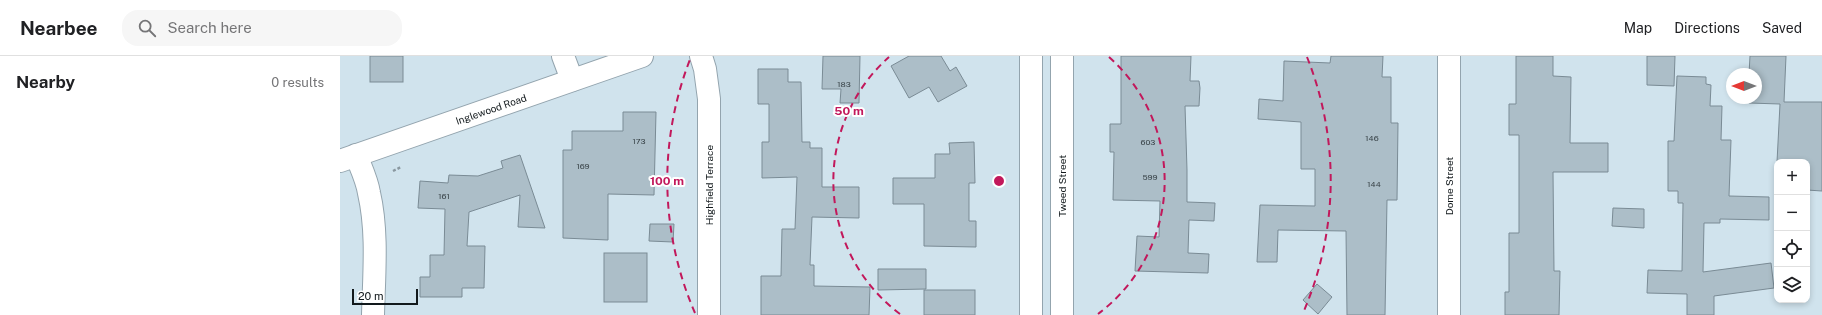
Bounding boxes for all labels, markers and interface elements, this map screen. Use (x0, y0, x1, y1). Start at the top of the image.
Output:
search box (122, 10, 402, 46)
text: Nearbee (20, 17, 98, 39)
icon: search (136, 17, 158, 39)
text: Search here (168, 19, 252, 36)
text: Map (1624, 20, 1652, 36)
text: Directions (1674, 20, 1740, 36)
text: Saved (1762, 20, 1802, 36)
north arrow (1726, 68, 1762, 104)
text: Nearby (16, 72, 75, 92)
text: 0 results (271, 75, 324, 90)
house number: 183 (837, 79, 851, 89)
street label: Inglewood Road (454, 91, 528, 127)
text: 50 m (834, 104, 864, 118)
house number: 146 (1365, 133, 1379, 143)
house number: 173 (633, 136, 645, 146)
house number: 603 (1141, 137, 1155, 147)
street label: Highfield Terrace (703, 145, 715, 225)
street label: Tweed Street (1056, 155, 1068, 217)
street label: Dome Street (1443, 157, 1455, 215)
map controls (1774, 159, 1810, 303)
button: + (1774, 159, 1810, 195)
house number: 169 (576, 161, 590, 171)
house number: 599 (1142, 172, 1158, 182)
text: 100 m (650, 174, 684, 188)
centre of rings (992, 174, 1006, 188)
house number: 144 (1367, 179, 1381, 189)
house number: 161 (438, 191, 450, 201)
button: − (1774, 195, 1810, 231)
button: locate (1774, 231, 1810, 267)
button: layers (1774, 267, 1810, 303)
scale bar (352, 287, 418, 306)
text: 20 m (358, 290, 383, 302)

